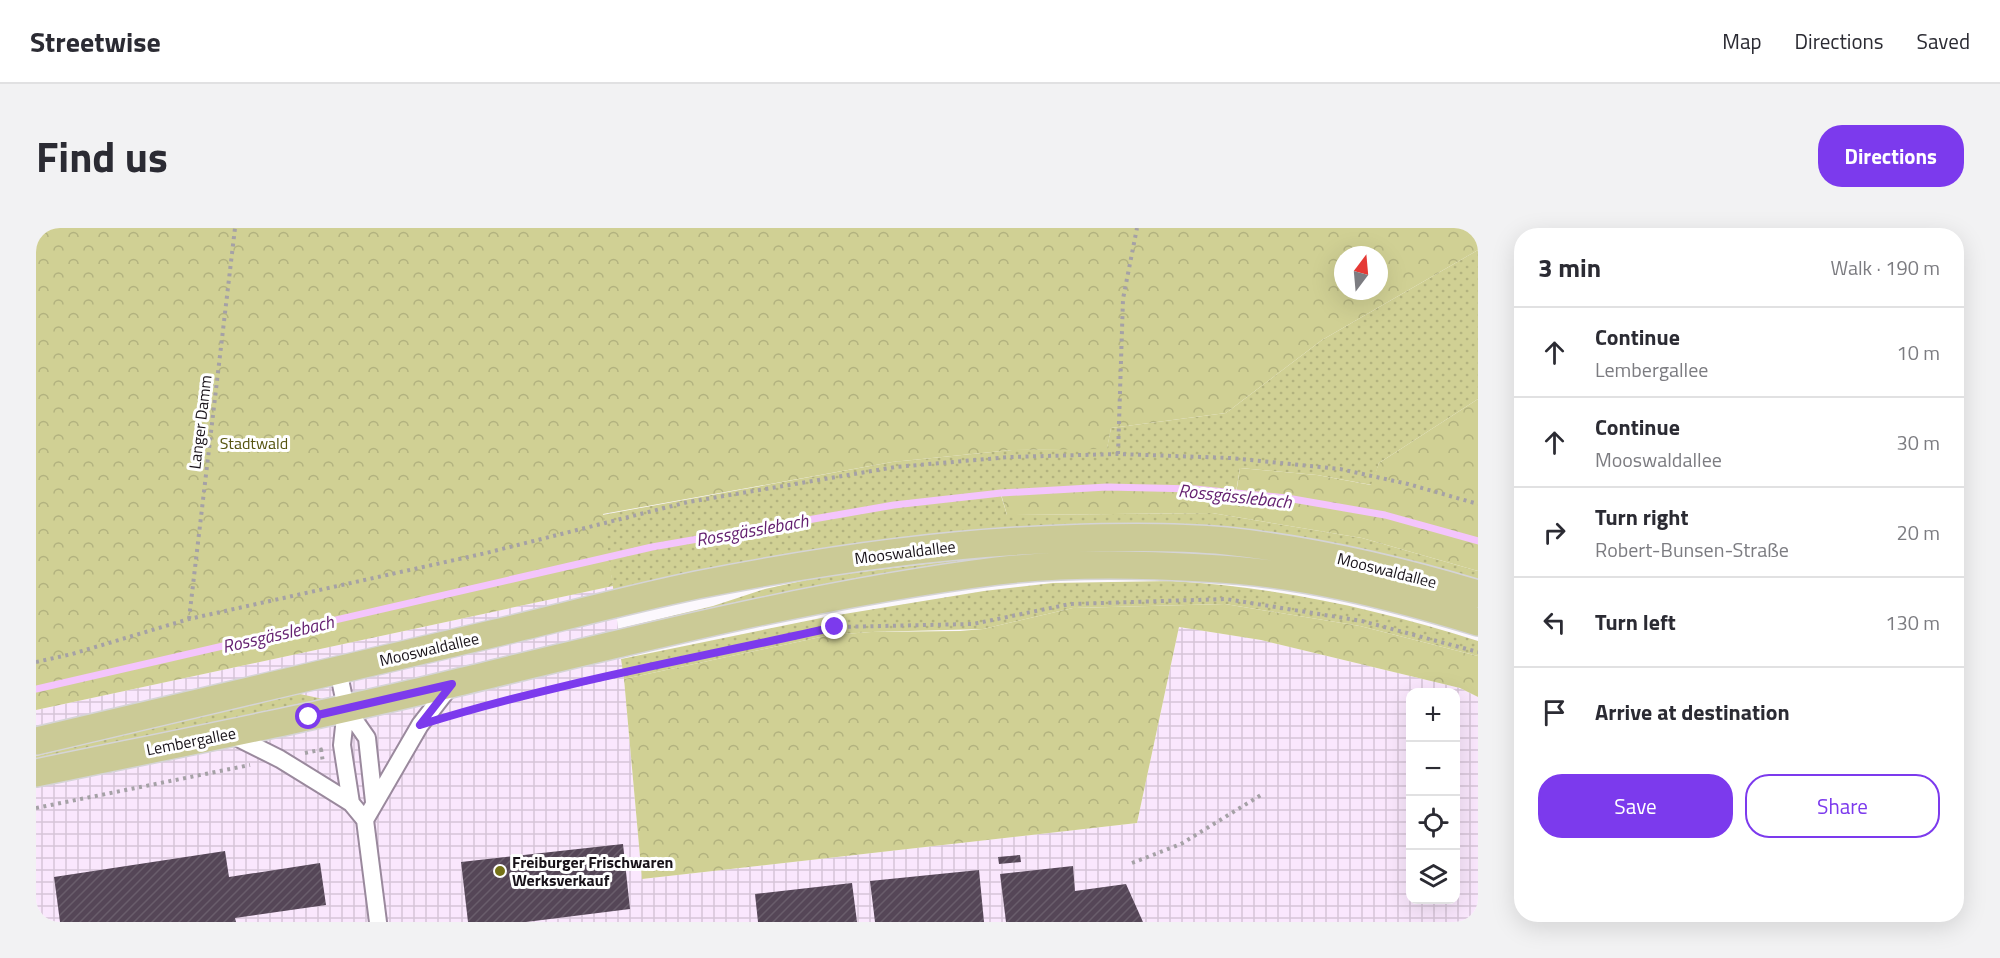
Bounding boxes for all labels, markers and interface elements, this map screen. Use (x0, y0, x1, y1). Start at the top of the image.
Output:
text: Streetwise (30, 20, 161, 63)
text: Map (1722, 25, 1762, 57)
text: Directions (1795, 25, 1884, 57)
text: Saved (1917, 25, 1970, 57)
text: Find us (36, 124, 168, 188)
button: Directions (1818, 125, 1964, 187)
north arrow (1334, 246, 1388, 300)
text: 3 min (1538, 248, 1601, 287)
text: Walk · 190 m (1831, 252, 1940, 283)
text: Continue (1595, 320, 1680, 354)
icon: ahead (1538, 336, 1571, 369)
text: 10 m (1896, 337, 1940, 368)
text: Lembergallee (1595, 354, 1708, 385)
street label: Langer Damm (182, 374, 218, 470)
text: Continue (1595, 410, 1680, 444)
icon: ahead (1538, 426, 1571, 459)
text: 30 m (1896, 427, 1940, 458)
park label: Stadtwald (220, 431, 288, 455)
text: Mooswaldallee (1595, 444, 1722, 475)
water label: Rossgässlebach (1177, 477, 1294, 515)
text: Turn right (1595, 500, 1689, 534)
water label: Rossgässlebach (694, 507, 811, 553)
icon: right (1538, 516, 1571, 549)
text: 20 m (1896, 517, 1940, 548)
street label: Mooswaldallee (853, 534, 957, 570)
text: Robert-Bunsen-Straße (1595, 534, 1789, 565)
street label: Mooswaldallee (1335, 546, 1439, 594)
text: Turn left (1595, 605, 1676, 639)
icon: left (1538, 606, 1571, 639)
text: 130 m (1885, 607, 1940, 638)
water label: Rossgässlebach (220, 608, 337, 660)
route end (821, 613, 847, 639)
street label: Mooswaldallee (377, 626, 481, 672)
map controls (1406, 688, 1460, 904)
button: + (1406, 688, 1460, 742)
text: Arrive at destination (1595, 695, 1790, 729)
icon: arrive (1538, 696, 1571, 729)
route start (295, 703, 321, 729)
street label: Lembergallee (144, 721, 238, 761)
button: − (1406, 742, 1460, 796)
button: Save (1538, 774, 1733, 838)
button: Share (1745, 774, 1940, 838)
button: locate (1406, 796, 1460, 850)
place label: Freiburger Frischwaren Werksverkauf (512, 850, 673, 892)
button: layers (1406, 850, 1460, 904)
marker: Freiburger Frischwaren Werksverkauf (493, 864, 507, 878)

